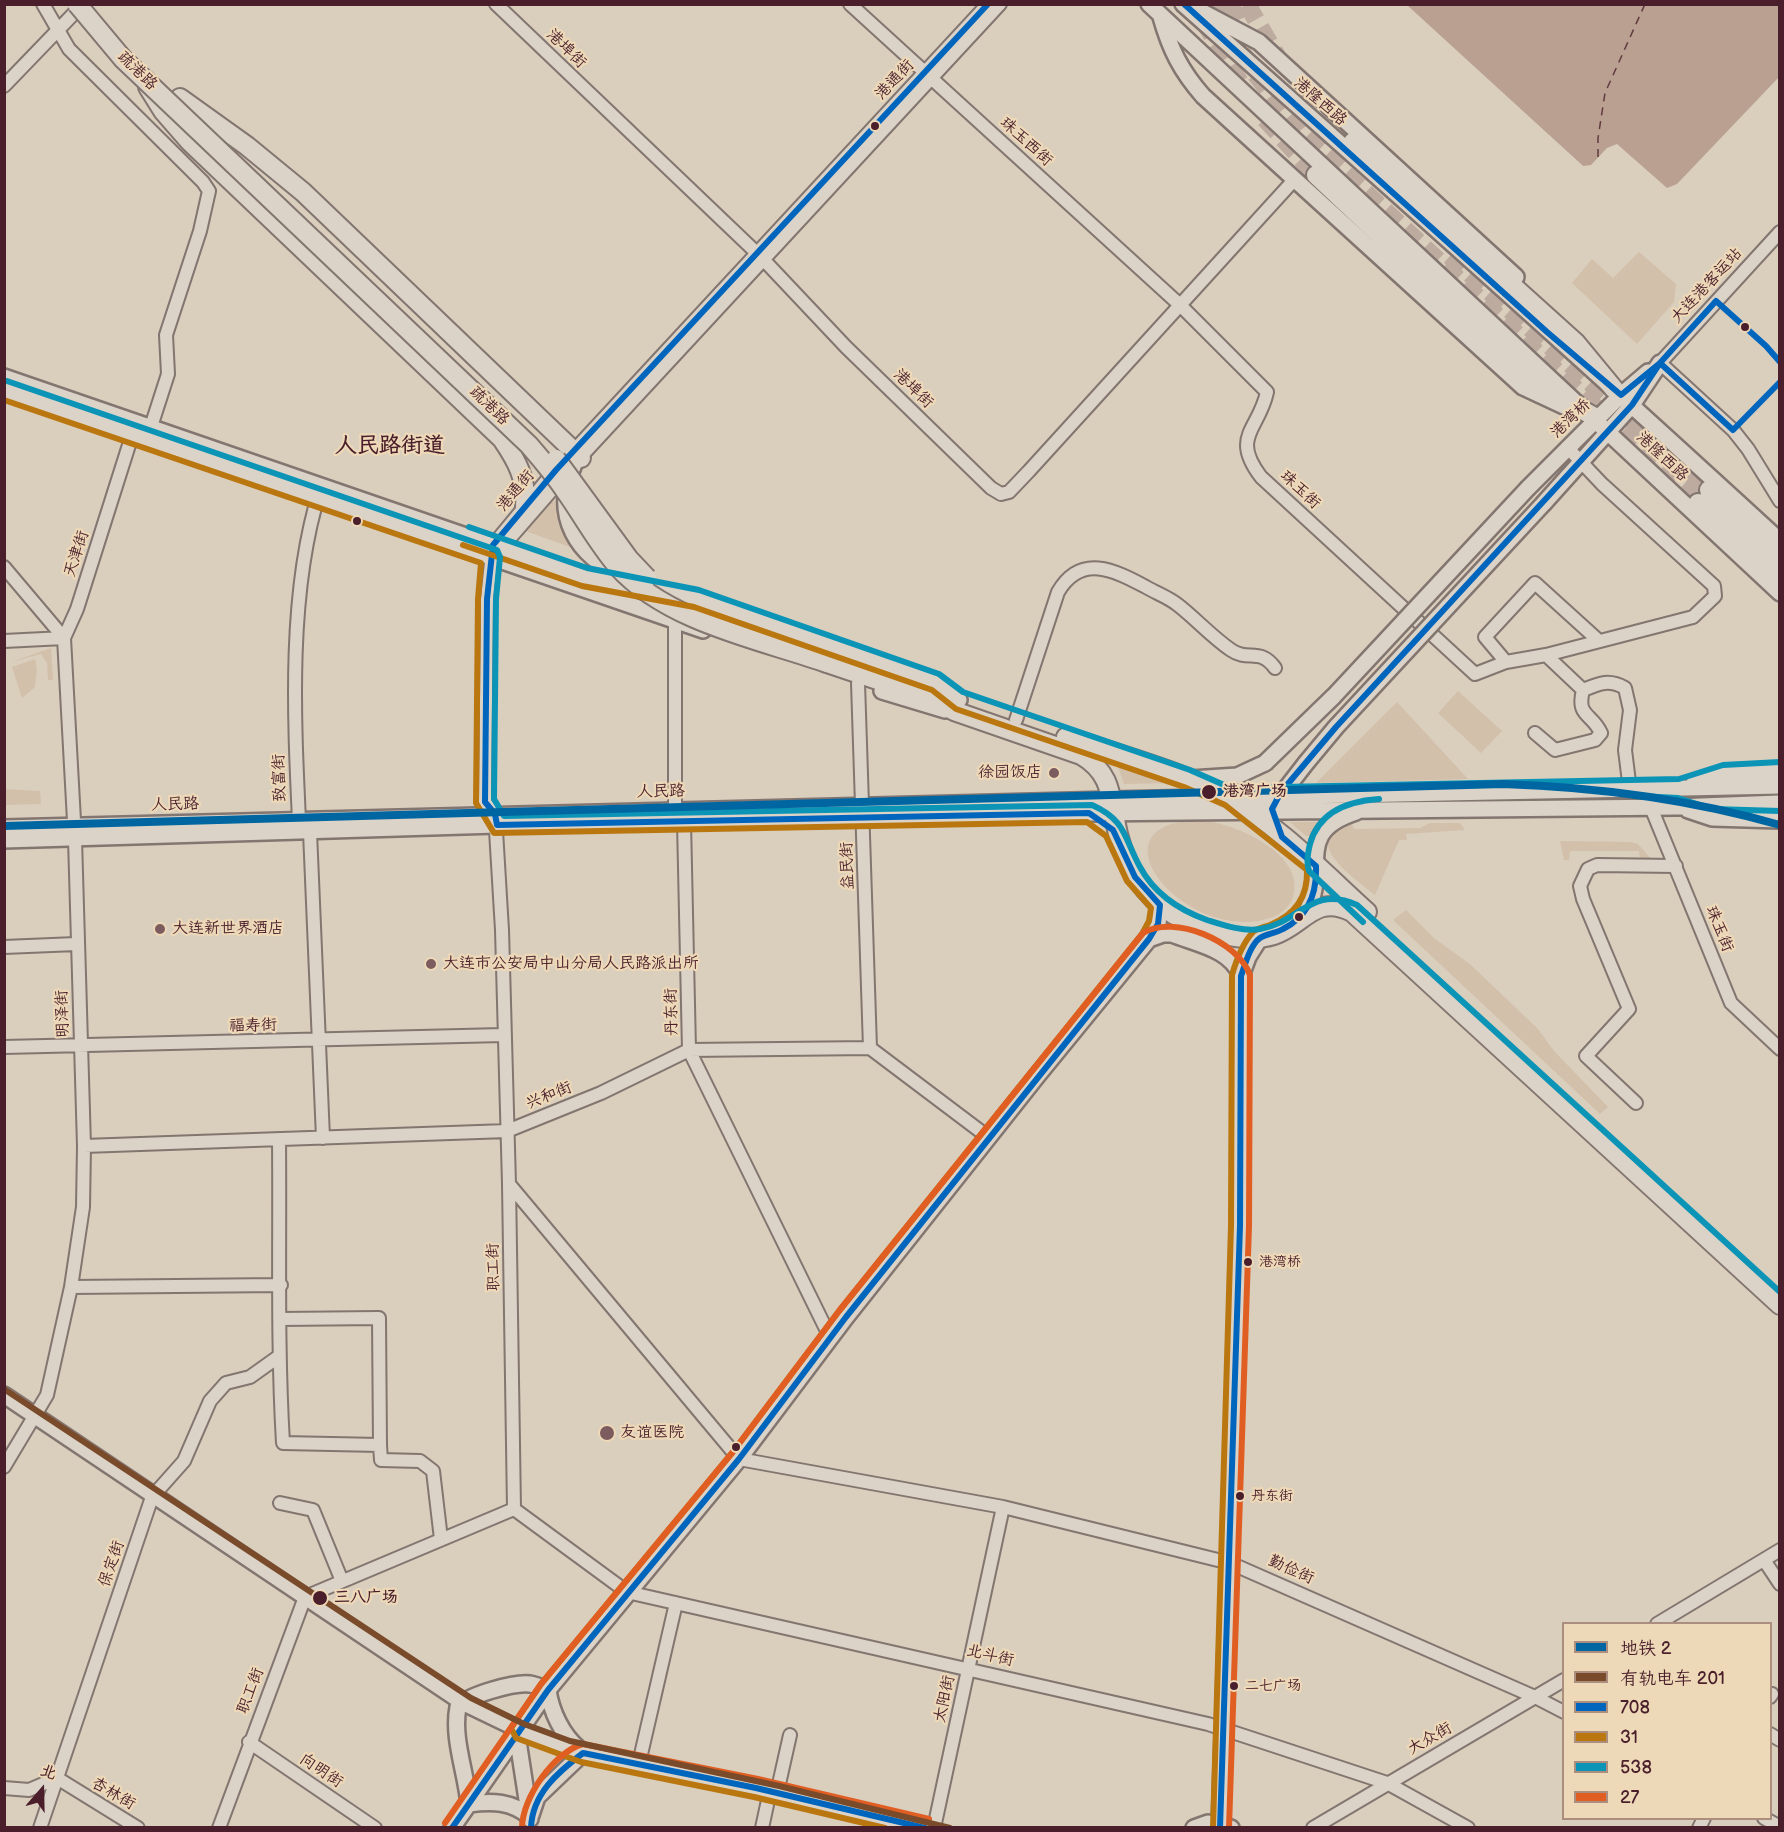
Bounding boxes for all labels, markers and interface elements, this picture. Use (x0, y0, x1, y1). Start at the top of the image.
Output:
street label: 港埠街 (542, 25, 590, 73)
street label: 疏港路 (113, 47, 161, 95)
street label: 港通街 (872, 56, 918, 104)
street label: 港隆西路 (1290, 74, 1350, 130)
street label: 珠玉西街 (996, 113, 1056, 171)
unlabelled marker (869, 120, 881, 132)
street label: 大连港客运站 (1667, 244, 1747, 328)
unlabelled marker (1739, 321, 1751, 333)
street label: 港埠街 (889, 365, 937, 413)
street label: 疏港路 (465, 382, 513, 430)
street label: 港湾桥 (1547, 395, 1595, 443)
street label: 港隆西路 (1632, 428, 1692, 486)
district label: 人民路街道 (335, 433, 445, 459)
street label: 港通街 (493, 466, 539, 516)
street label: 珠玉街 (1276, 467, 1324, 513)
unlabelled marker (351, 515, 363, 527)
street label: 天津街 (60, 528, 94, 580)
street label: 致富街 (270, 754, 290, 802)
place label: 徐园饭店 (978, 763, 1042, 783)
marker: 徐园饭店 (1047, 766, 1061, 780)
street label: 人民路 (637, 782, 685, 802)
place label: 港湾广场 (1223, 782, 1287, 802)
marker: 港湾广场 (1200, 783, 1218, 801)
street label: 人民路 (151, 795, 199, 815)
street label: 益民街 (838, 842, 858, 890)
street label: 珠玉街 (1701, 903, 1737, 955)
unlabelled marker (1293, 911, 1305, 923)
place label: 大连新世界酒店 (172, 919, 284, 939)
marker: 大连新世界酒店 (153, 922, 167, 936)
place label: 大连市公安局中山分局人民路派出所 (443, 954, 699, 974)
marker: 大连市公安局中山分局人民路派出所 (424, 957, 438, 971)
street label: 丹东街 (662, 988, 682, 1036)
street label: 明泽街 (53, 990, 73, 1038)
street label: 福寿街 (229, 1016, 277, 1036)
street label: 兴和街 (523, 1078, 575, 1114)
street label: 职工街 (484, 1243, 504, 1291)
place label: 港湾桥 (1259, 1254, 1301, 1270)
marker: 港湾桥 (1242, 1256, 1254, 1268)
place label: 友谊医院 (620, 1423, 684, 1443)
marker: 友谊医院 (598, 1424, 616, 1442)
unlabelled marker (730, 1441, 742, 1453)
place label: 丹东街 (1251, 1488, 1293, 1504)
marker: 丹东街 (1234, 1490, 1246, 1502)
street label: 保定街 (95, 1538, 129, 1590)
street label: 勤俭街 (1265, 1551, 1317, 1589)
place label: 三八广场 (334, 1588, 398, 1608)
marker: 三八广场 (311, 1589, 329, 1607)
legend (1562, 1622, 1772, 1820)
text: 地铁 2 (1620, 1638, 1671, 1659)
street label: 北斗街 (964, 1641, 1016, 1671)
street label: 职工街 (233, 1665, 269, 1717)
text: 有轨电车 201 (1620, 1668, 1725, 1689)
street label: 太阳街 (931, 1674, 959, 1724)
place label: 二七广场 (1245, 1678, 1301, 1694)
marker: 二七广场 (1228, 1680, 1240, 1692)
text: 708 (1620, 1697, 1650, 1718)
street label: 大众街 (1404, 1719, 1456, 1759)
text: 31 (1620, 1727, 1638, 1748)
street label: 向明街 (296, 1750, 346, 1792)
text: 538 (1620, 1757, 1652, 1778)
north arrow (12, 1760, 72, 1820)
text: 北 (38, 1761, 59, 1784)
street label: 杏林街 (87, 1774, 139, 1814)
text: 27 (1620, 1787, 1639, 1808)

